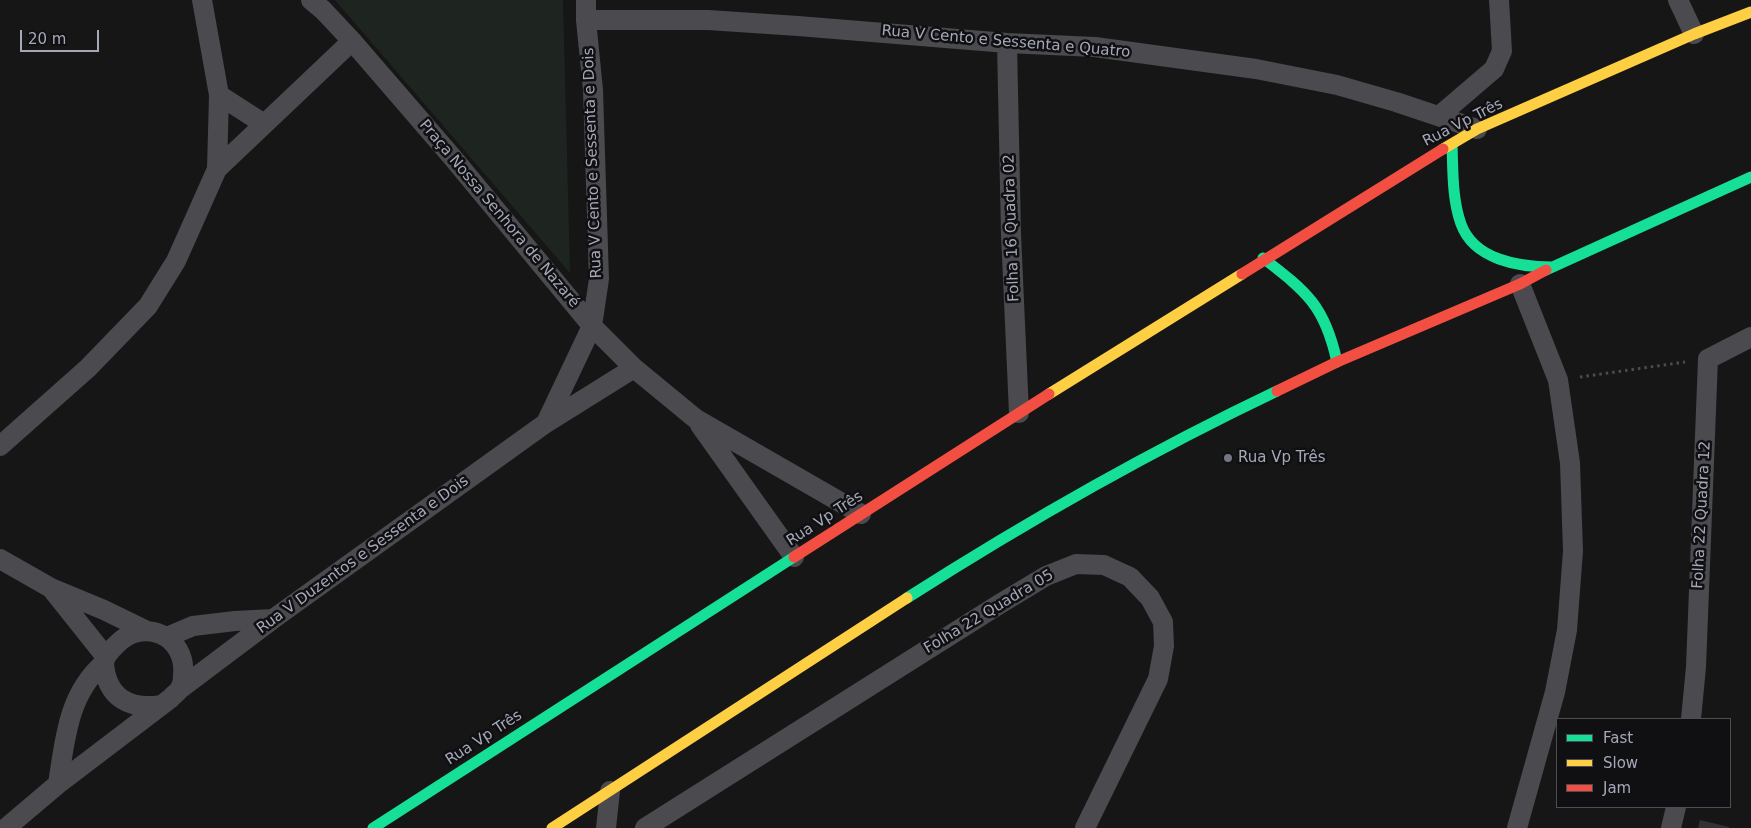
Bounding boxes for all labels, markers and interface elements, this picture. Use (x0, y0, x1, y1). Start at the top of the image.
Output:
scale bar (22, 20, 101, 52)
street label: Rua V Cento e Sessenta e Quatro (881, 22, 1131, 62)
text: 20 m (28, 30, 66, 48)
street label: Rua V Cento e Sessenta e Dois (580, 47, 606, 279)
street label: Rua Vp Três (1420, 95, 1506, 151)
street label: Praça Nossa Senhora de Nazaré (415, 116, 583, 312)
street label: Folha 16 Quadra 02 (1000, 154, 1024, 302)
street label: Folha 22 Quadra 12 (1689, 441, 1715, 589)
place label: Rua Vp Três (1238, 449, 1326, 467)
marker: Rua Vp Três (1222, 452, 1234, 464)
street label: Rua V Duzentos e Sessenta e Dois (254, 472, 472, 638)
street label: Rua Vp Três (783, 488, 867, 550)
street label: Folha 22 Quadra 05 (921, 566, 1057, 658)
street label: Rua Vp Três (442, 707, 526, 769)
legend (1556, 718, 1731, 808)
text: Fast (1603, 729, 1633, 747)
text: Slow (1603, 754, 1638, 772)
text: Jam (1603, 779, 1631, 797)

